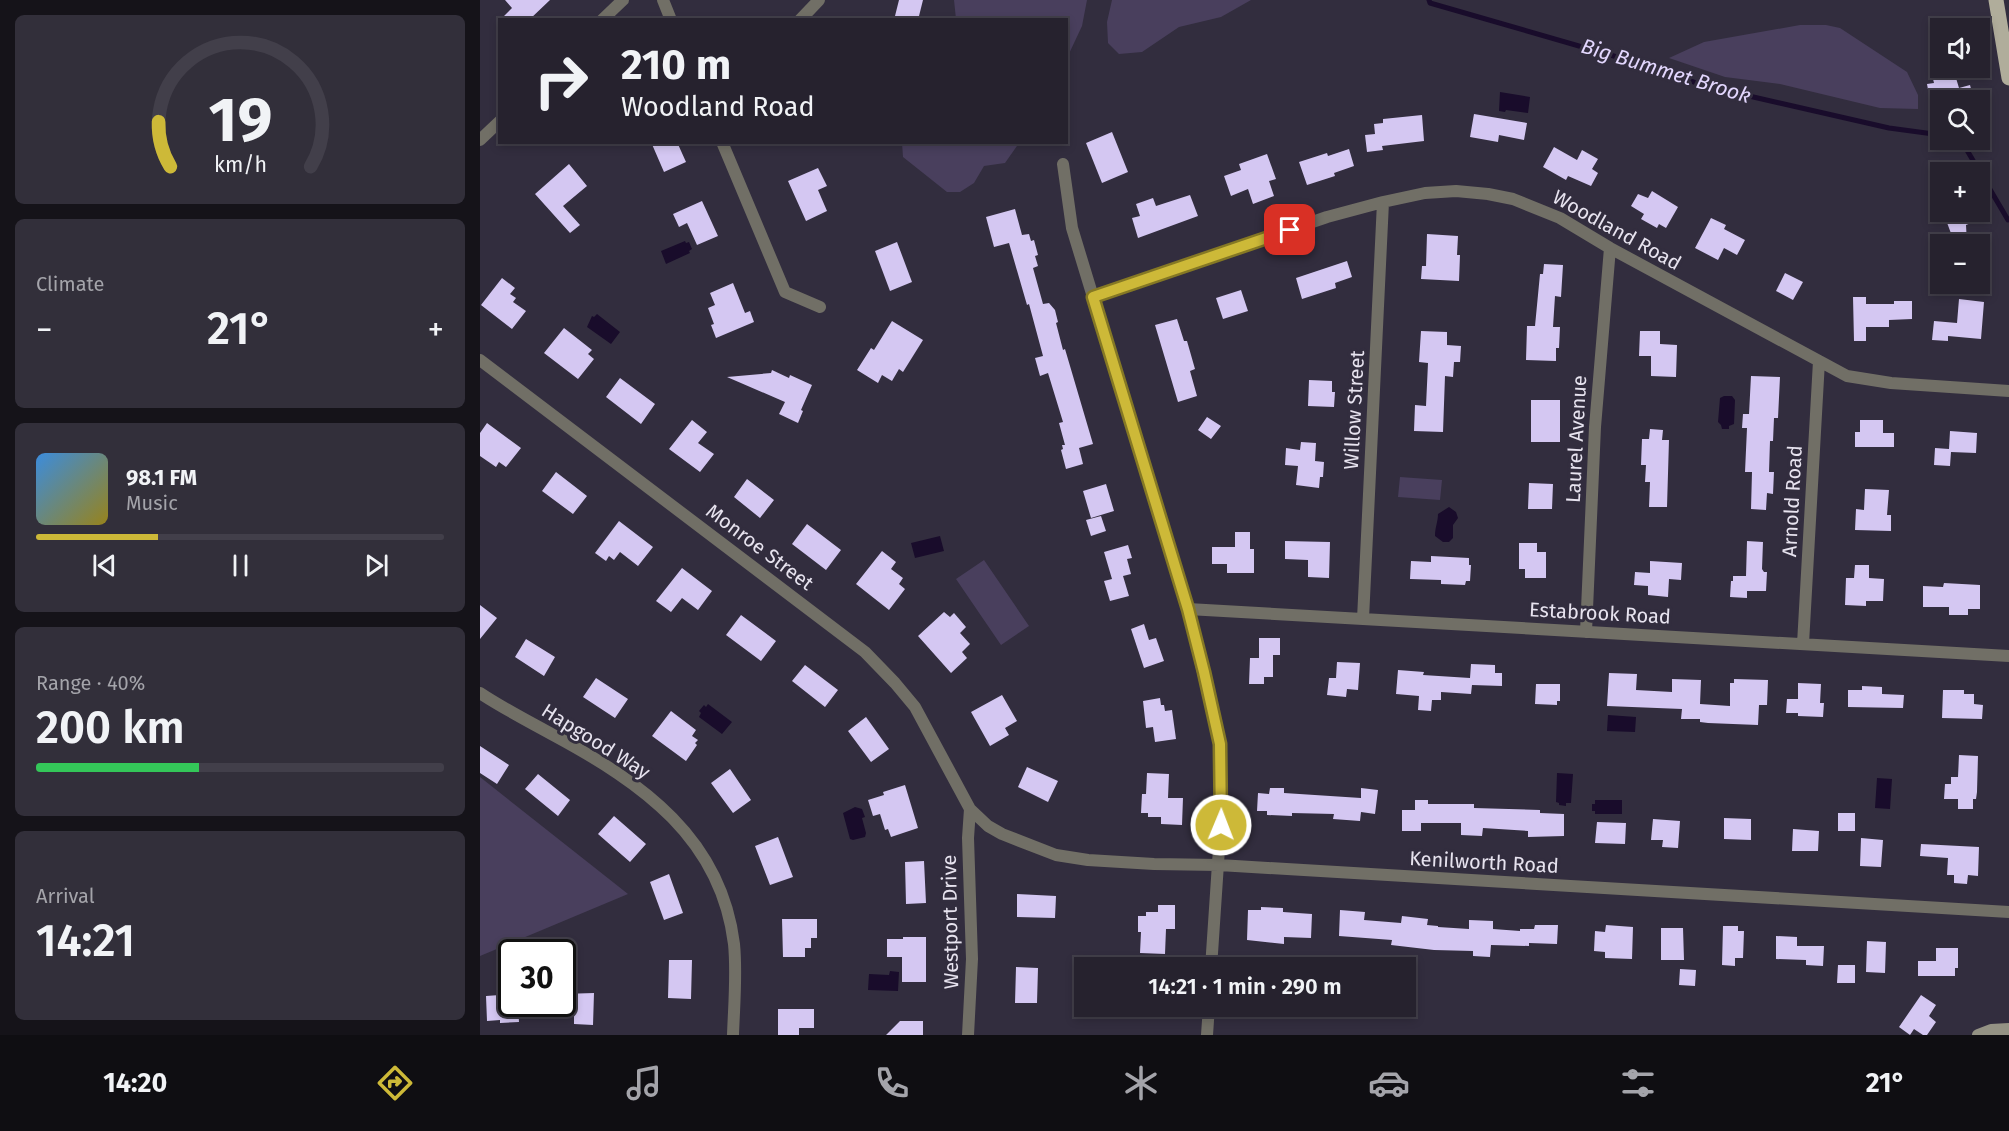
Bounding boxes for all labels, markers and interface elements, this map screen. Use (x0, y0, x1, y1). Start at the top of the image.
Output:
map controls (1930, 18, 1990, 294)
button: sound (1930, 18, 1990, 78)
water label: Big Bummet Brook (1578, 33, 1754, 109)
text: 210 m (621, 40, 731, 90)
icon: right (522, 42, 600, 120)
text: 19 (208, 83, 272, 158)
button: search (1930, 90, 1990, 150)
text: Woodland Road (621, 91, 815, 123)
text: km/h (213, 152, 267, 178)
button: + (1930, 162, 1990, 222)
street label: Woodland Road (1548, 185, 1686, 275)
pin (1264, 204, 1315, 255)
icon: arrive (1273, 213, 1306, 246)
button: − (1930, 234, 1990, 294)
text: Climate (36, 272, 104, 296)
text: 21° (207, 302, 273, 356)
text: − (36, 310, 53, 350)
text: + (428, 310, 444, 350)
street label: Willow Street (1339, 349, 1369, 470)
street label: Laurel Avenue (1561, 375, 1591, 503)
street label: Arnold Road (1777, 445, 1807, 557)
text: 98.1 FM (126, 464, 197, 491)
text: Music (126, 491, 178, 515)
street label: Monroe Street (702, 499, 819, 596)
icon: previous (88, 549, 121, 582)
icon: pause (224, 549, 257, 582)
icon: next (360, 549, 393, 582)
street label: Estabrook Road (1529, 597, 1671, 629)
text: Range · 40% (36, 671, 145, 695)
street label: Hapgood Way (537, 698, 655, 784)
text: 200 km (36, 701, 185, 755)
position arrow (1189, 793, 1253, 857)
street label: Kenilworth Road (1409, 846, 1559, 878)
street label: Westport Drive (937, 855, 963, 989)
text: Arrival (36, 884, 95, 908)
text: 14:21 (36, 914, 135, 968)
speed limit sign: 30 (498, 939, 576, 1017)
text: 14:21 · 1 min · 290 m (1148, 973, 1342, 1000)
icon: directions (374, 1062, 416, 1104)
icon: music (623, 1062, 665, 1104)
icon: phone (871, 1062, 913, 1104)
icon: climate (1120, 1062, 1162, 1104)
icon: car (1368, 1062, 1410, 1104)
icon: filters (1617, 1062, 1659, 1104)
text: 14:20 (103, 1067, 167, 1099)
text: 21° (1866, 1067, 1906, 1099)

